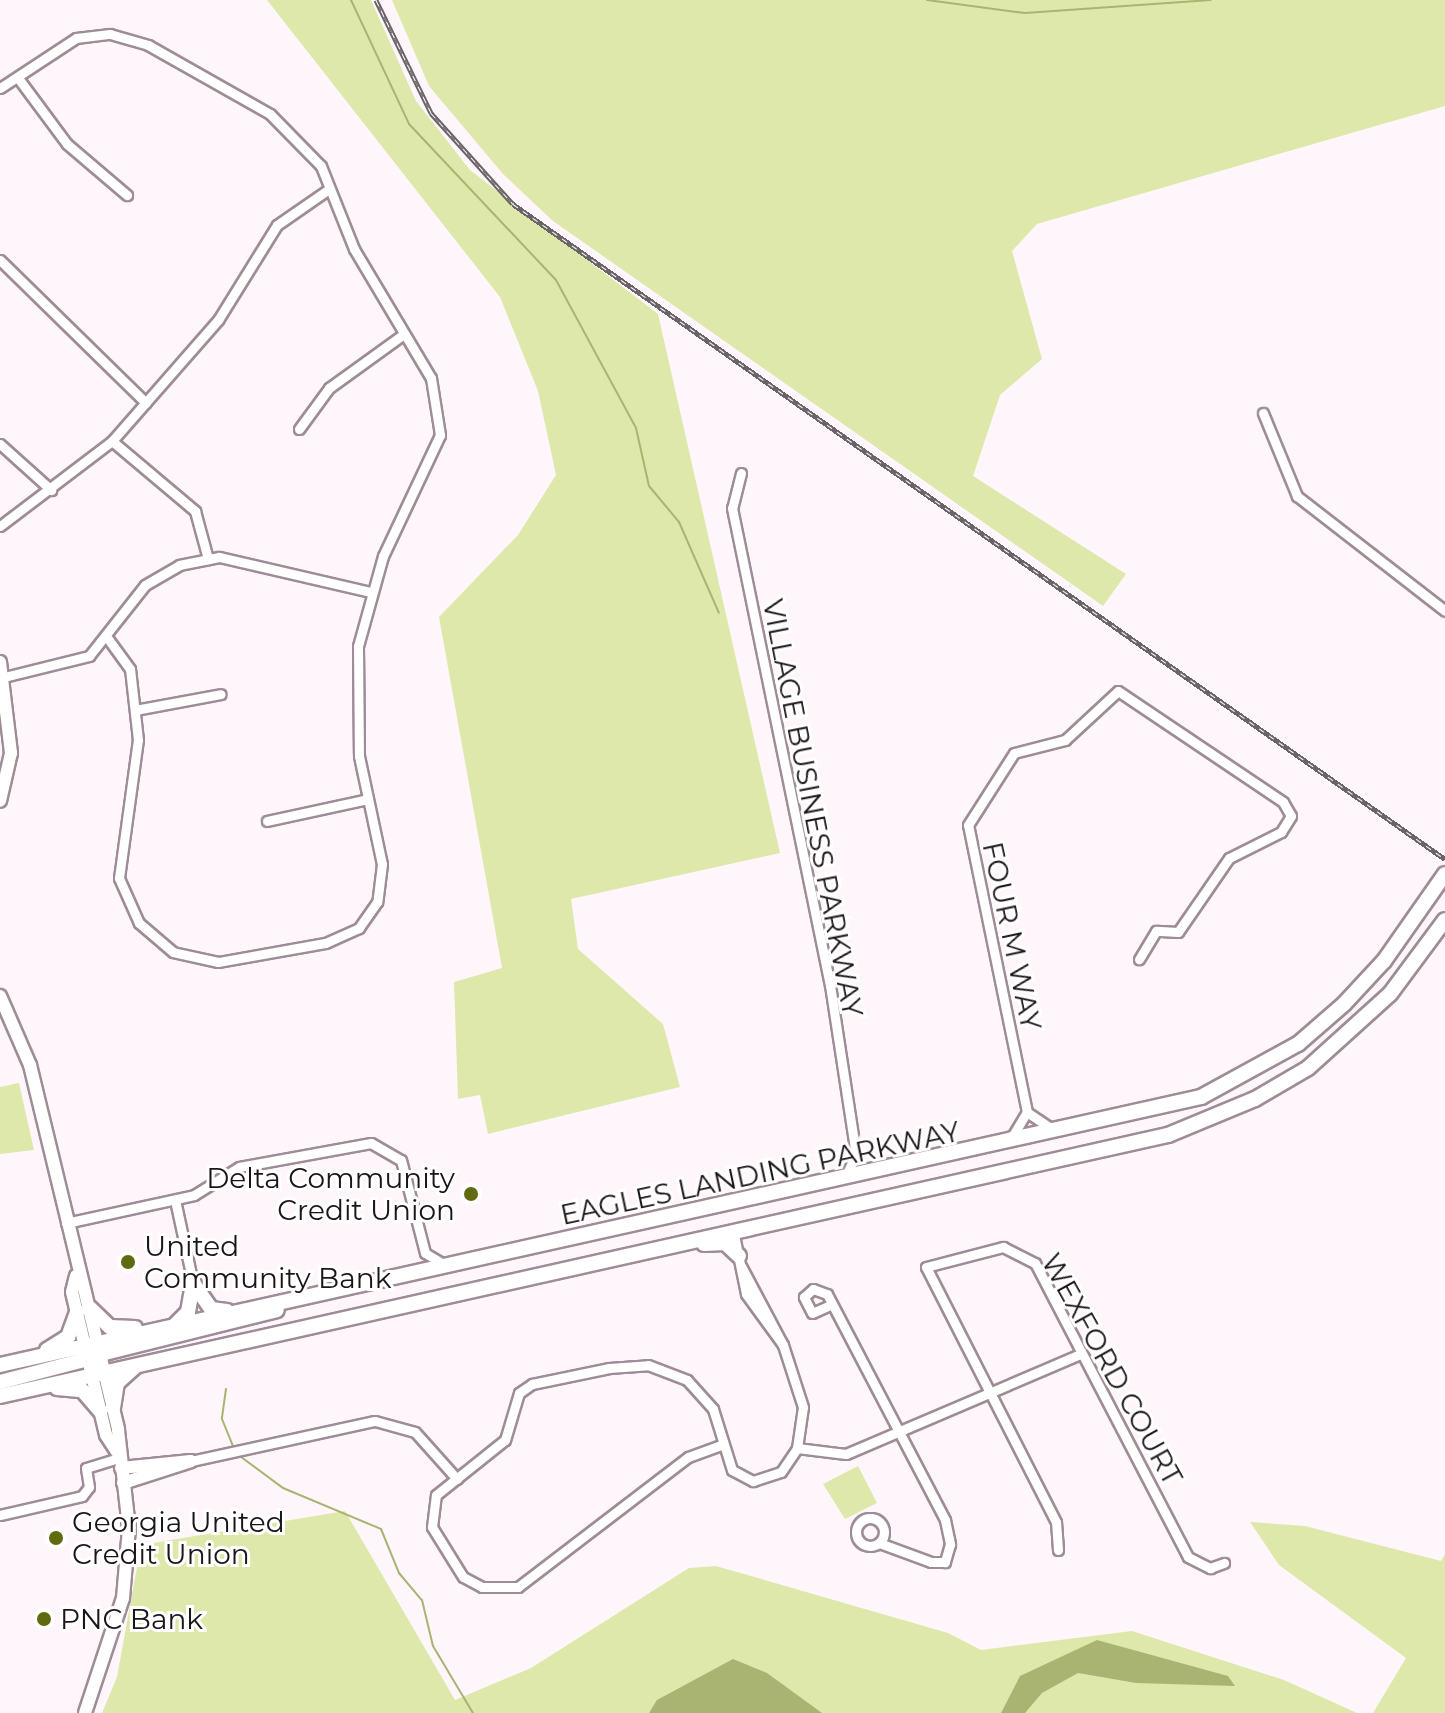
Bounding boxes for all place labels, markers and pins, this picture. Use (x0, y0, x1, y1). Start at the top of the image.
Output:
place label: Delta Community Credit Union (206, 1161, 455, 1227)
marker: Delta Community Credit Union (462, 1185, 480, 1203)
place label: United Community Bank (144, 1229, 391, 1295)
marker: United Community Bank (119, 1253, 137, 1271)
place label: Georgia United Credit Union (72, 1505, 285, 1571)
marker: Georgia United Credit Union (47, 1529, 65, 1547)
place label: PNC Bank (60, 1602, 203, 1636)
marker: PNC Bank (35, 1610, 53, 1628)

